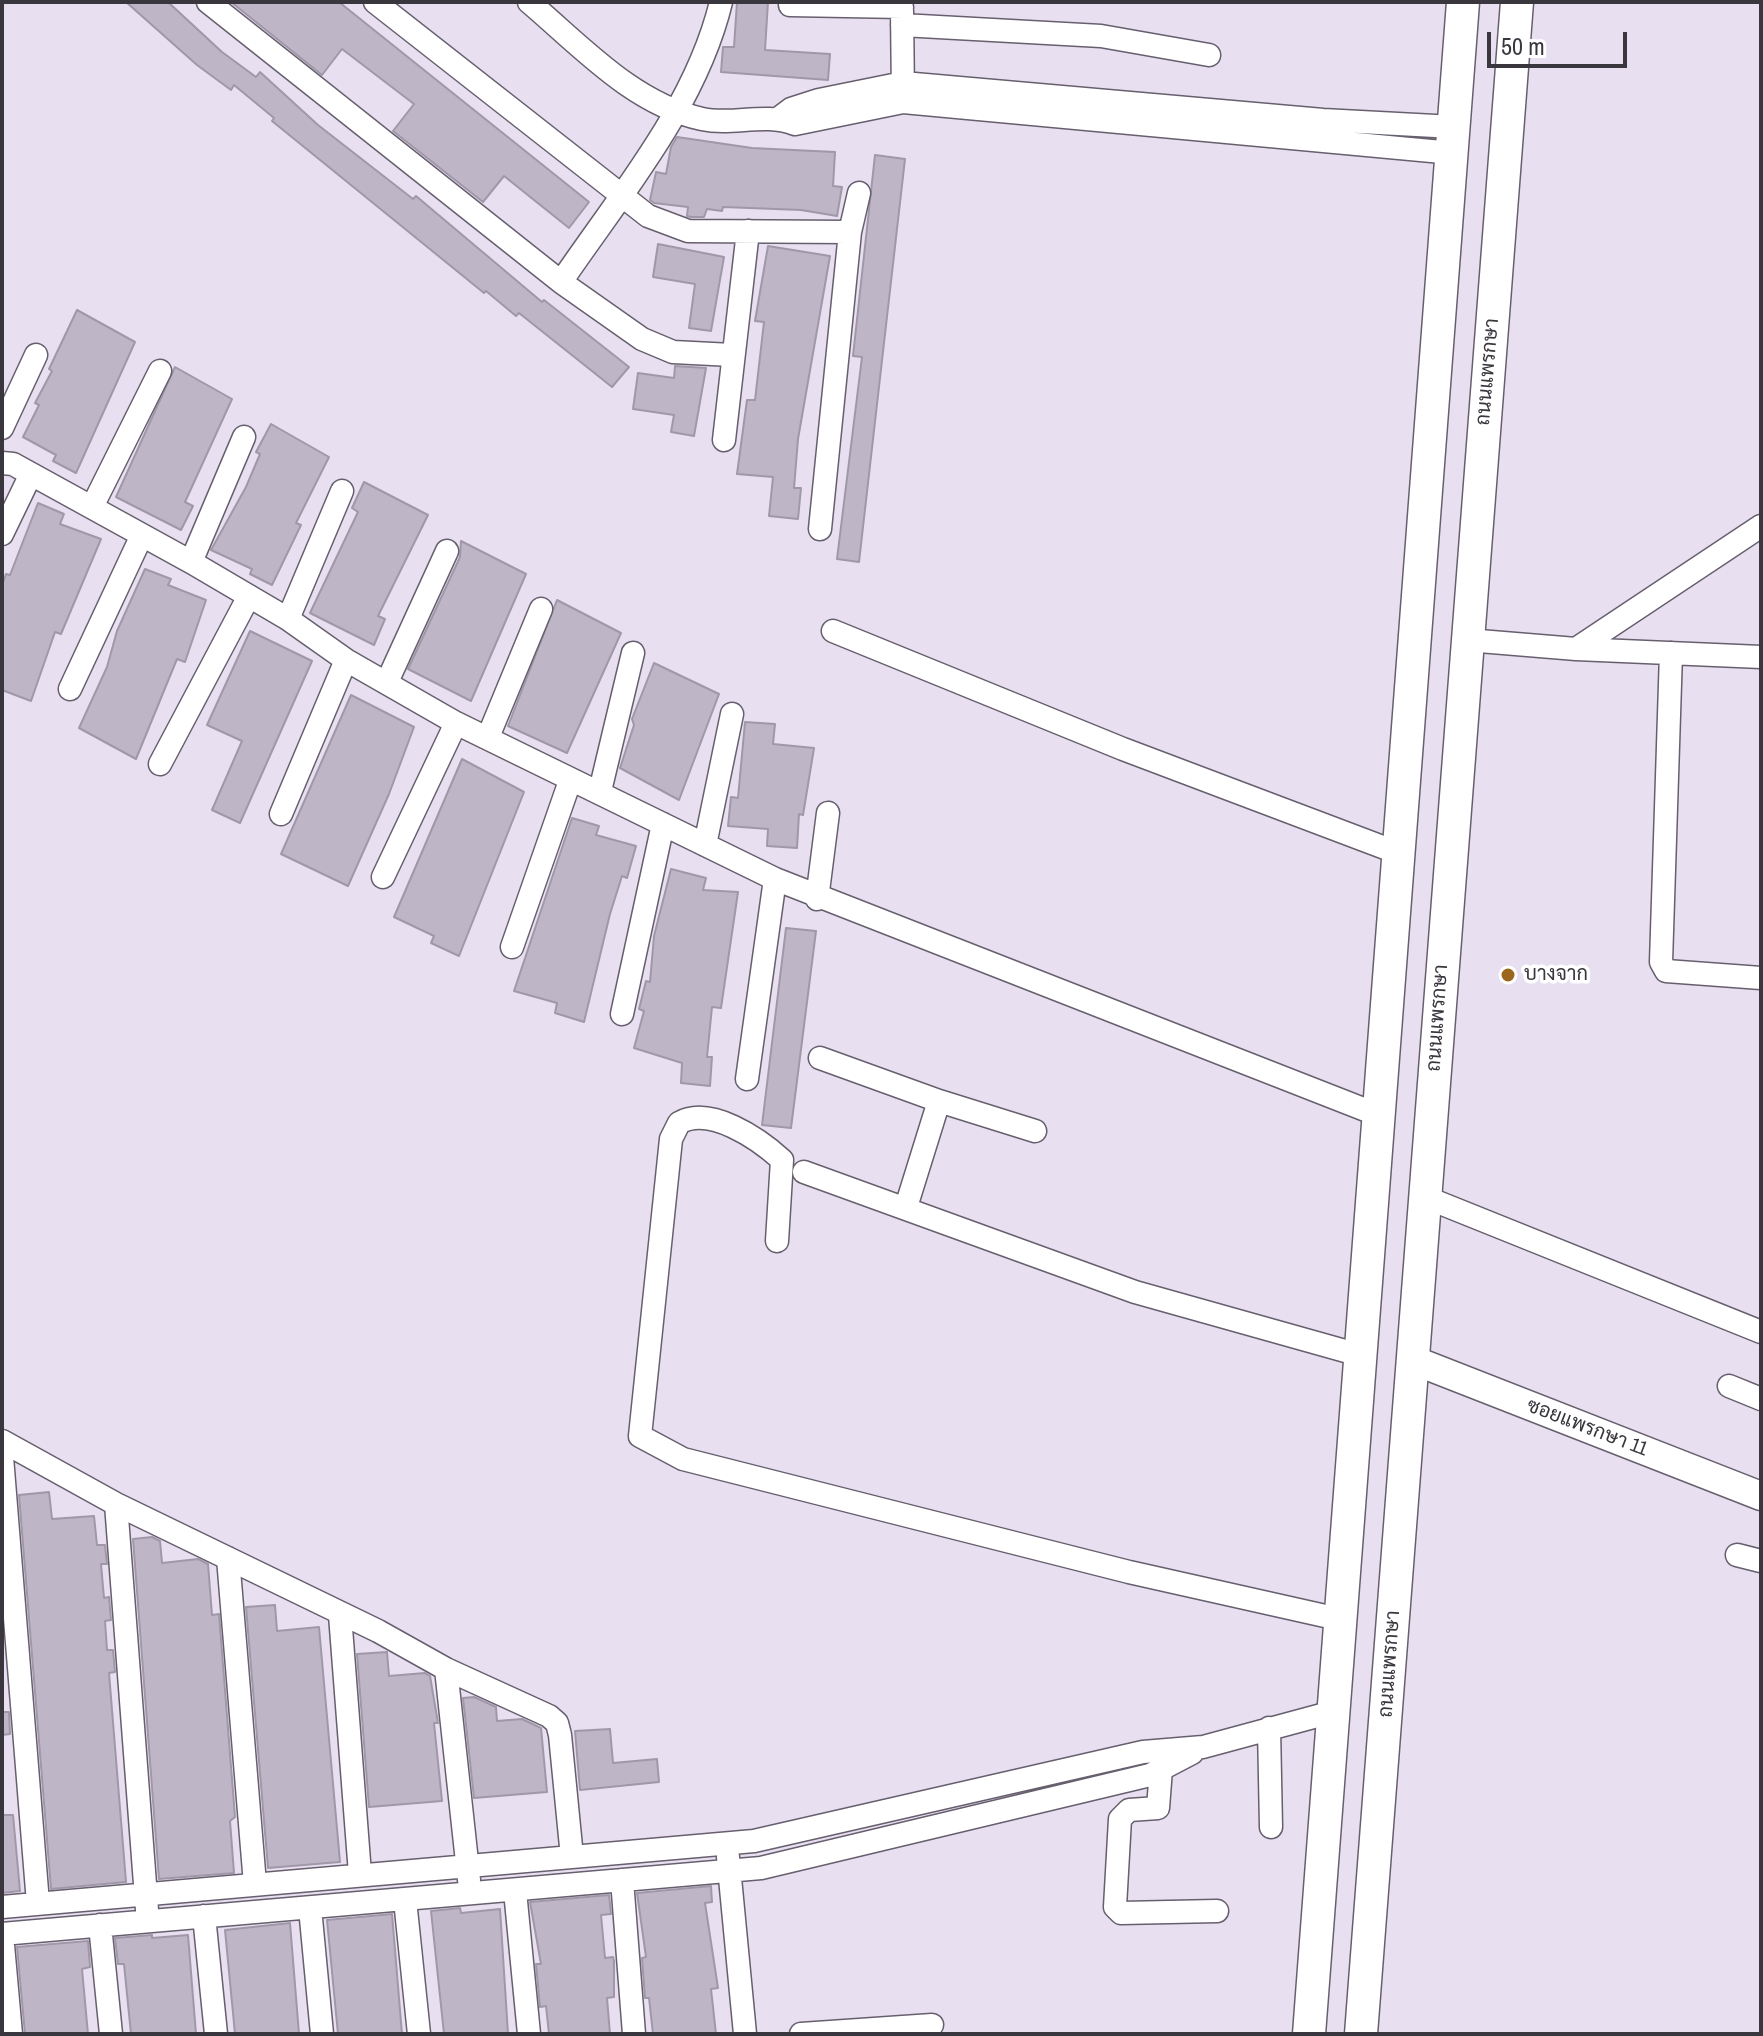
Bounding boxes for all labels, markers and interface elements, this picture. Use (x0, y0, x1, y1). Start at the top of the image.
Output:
scale bar (1491, 16, 1631, 66)
text: 50 m (1501, 30, 1545, 62)
street label: ถนนแพรกษา (1471, 317, 1505, 427)
place label: บางจาก (1524, 963, 1588, 987)
street label: ถนนแพรกษา (1422, 964, 1454, 1072)
marker: บางจาก (1499, 966, 1517, 984)
street label: ซอยแพรกษา 11 (1523, 1394, 1651, 1462)
street label: ถนนแพรกษา (1374, 1610, 1406, 1718)

